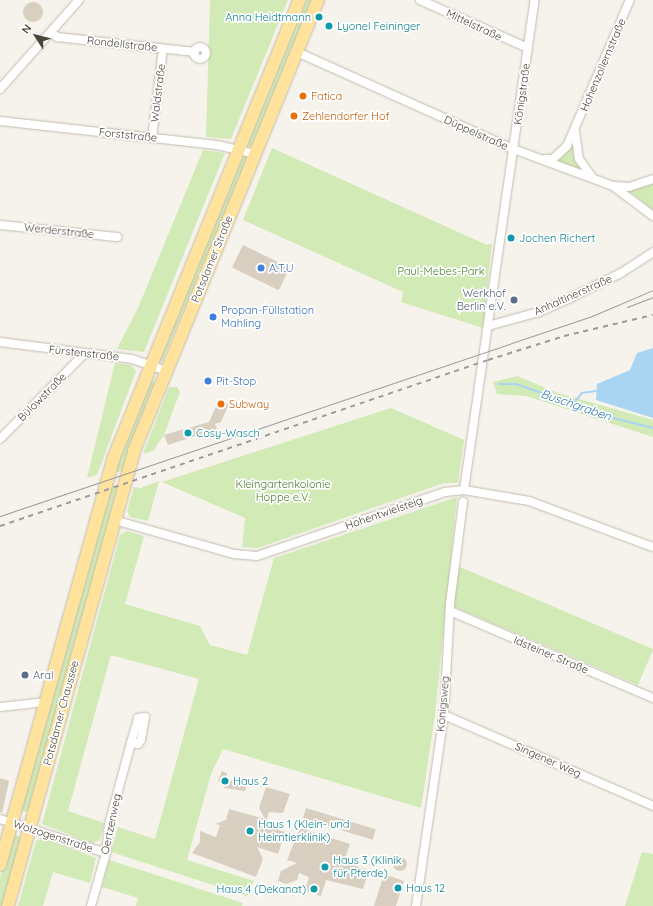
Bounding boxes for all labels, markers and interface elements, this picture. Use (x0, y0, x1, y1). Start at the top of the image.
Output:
street label: Mittelstraße (444, 6, 504, 44)
place label: Anna Heidtmann (225, 10, 311, 24)
marker: Anna Heidtmann (314, 12, 324, 22)
north arrow (16, 16, 56, 56)
street label: Hohenzollernstraße (577, 17, 629, 113)
place label: Lyonel Feininger (337, 19, 420, 33)
marker: Lyonel Feininger (324, 21, 334, 31)
text: N (18, 22, 34, 36)
street label: Rondellstraße (86, 34, 158, 54)
street label: Königstraße (511, 62, 533, 126)
street label: Waldstraße (148, 63, 168, 123)
place label: Fatica (311, 89, 342, 103)
marker: Fatica (298, 91, 308, 101)
place label: Zehlendorfer Hof (302, 109, 390, 123)
marker: Zehlendorfer Hof (289, 111, 299, 121)
street label: Düppelstraße (442, 113, 510, 153)
street label: Forststraße (98, 125, 158, 145)
street label: Potsdamer Straße (189, 214, 235, 304)
street label: Werderstraße (23, 221, 95, 241)
place label: Jochen Richert (519, 231, 595, 245)
marker: Jochen Richert (506, 233, 516, 243)
place label: A.T.U (269, 261, 293, 275)
marker: A.T.U (256, 263, 266, 273)
park label: Paul-Mebes-Park (397, 264, 485, 278)
street label: Anhaltinerstraße (532, 272, 614, 318)
place label: Werkhof Berlin e.V. (457, 287, 506, 313)
marker: Werkhof Berlin e.V. (509, 295, 519, 305)
place label: Propan-Füllstation Mahling (221, 304, 314, 330)
marker: Propan-Füllstation Mahling (208, 312, 218, 322)
street label: Fürstenstraße (48, 343, 120, 363)
street label: Bülowstraße (15, 370, 69, 424)
place label: Pit-Stop (216, 374, 256, 388)
marker: Pit-Stop (203, 376, 213, 386)
water label: Buschgraben (539, 386, 613, 424)
place label: Subway (229, 397, 269, 411)
marker: Subway (216, 399, 226, 409)
place label: Cosy-Wasch (196, 426, 260, 440)
marker: Cosy-Wasch (183, 428, 193, 438)
park label: Kleingartenkolonie Hoppe e.V. (235, 478, 331, 504)
street label: Hohentwielsteig (343, 494, 425, 532)
street label: Idsteiner Straße (512, 633, 590, 677)
street label: Potsdamer Chaussee (41, 659, 81, 767)
place label: Aral (33, 668, 53, 682)
marker: Aral (20, 670, 30, 680)
street label: Königsweg (434, 676, 452, 732)
street label: Singener Weg (513, 740, 583, 780)
place label: Haus 2 (233, 774, 268, 788)
marker: Haus 2 (220, 776, 230, 786)
street label: Oertzenweg (98, 792, 124, 856)
street label: Wolzogenstraße (11, 817, 95, 855)
place label: Haus 1 (Klein- und Heimtierklinik) (258, 818, 349, 844)
marker: Haus 1 (Klein- und Heimtierklinik) (245, 826, 255, 836)
place label: Haus 3 (Klinik für Pferde) (333, 854, 402, 880)
marker: Haus 3 (Klinik für Pferde) (320, 862, 330, 872)
place label: Haus 12 (406, 881, 445, 895)
place label: Haus 4 (Dekanat) (217, 882, 306, 896)
marker: Haus 12 (393, 883, 403, 893)
marker: Haus 4 (Dekanat) (309, 884, 319, 894)

